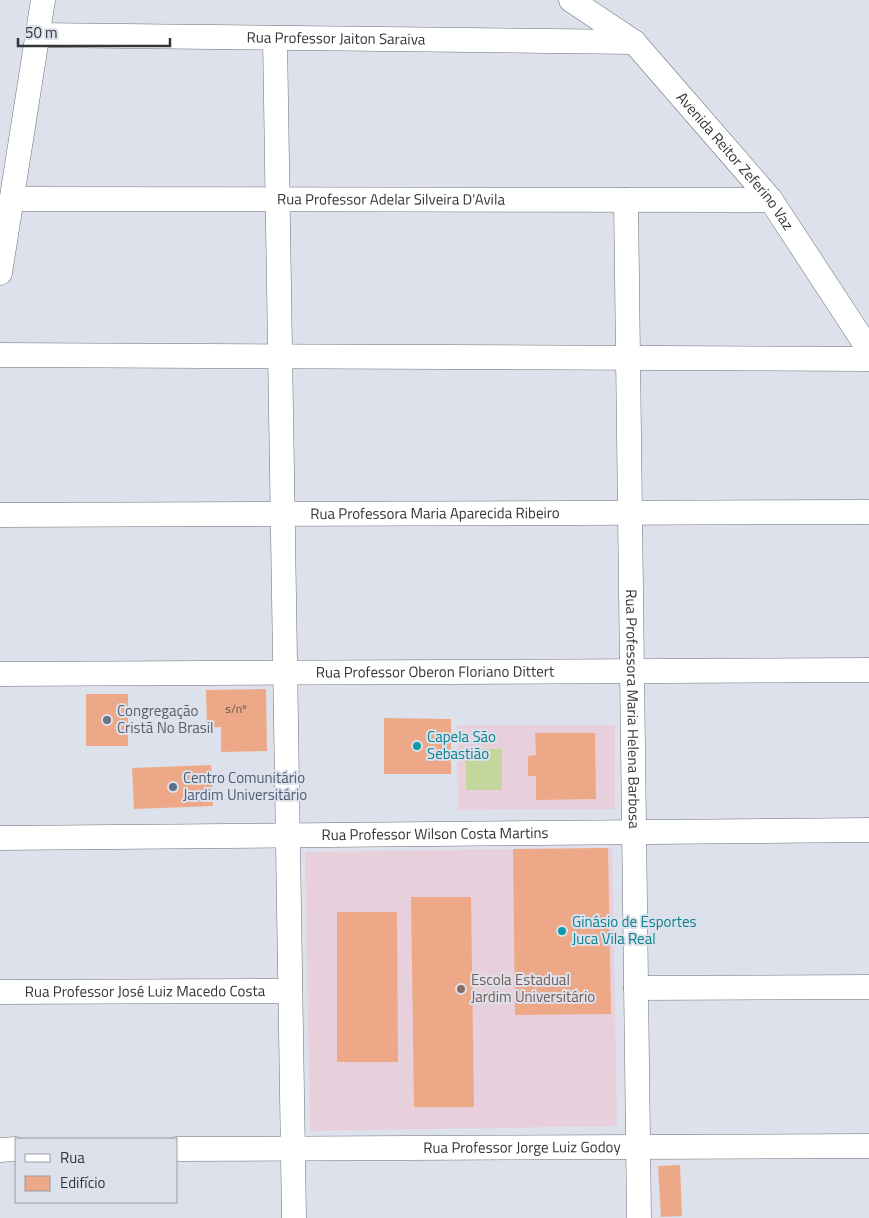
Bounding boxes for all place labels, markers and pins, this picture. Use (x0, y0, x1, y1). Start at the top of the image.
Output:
place label: Congregação Cristã No Brasil (117, 699, 214, 739)
marker: Congregação Cristã No Brasil (101, 714, 113, 726)
place label: Capela São Sebastião (427, 725, 496, 765)
marker: Capela São Sebastião (411, 740, 423, 752)
place label: Centro Comunitário Jardim Universitário (183, 766, 307, 806)
marker: Centro Comunitário Jardim Universitário (167, 781, 179, 793)
place label: Ginásio de Esportes Juca Vila Real (572, 910, 697, 950)
marker: Ginásio de Esportes Juca Vila Real (556, 925, 568, 937)
place label: Escola Estadual Jardim Universitário (471, 968, 595, 1008)
marker: Escola Estadual Jardim Universitário (455, 983, 467, 995)

